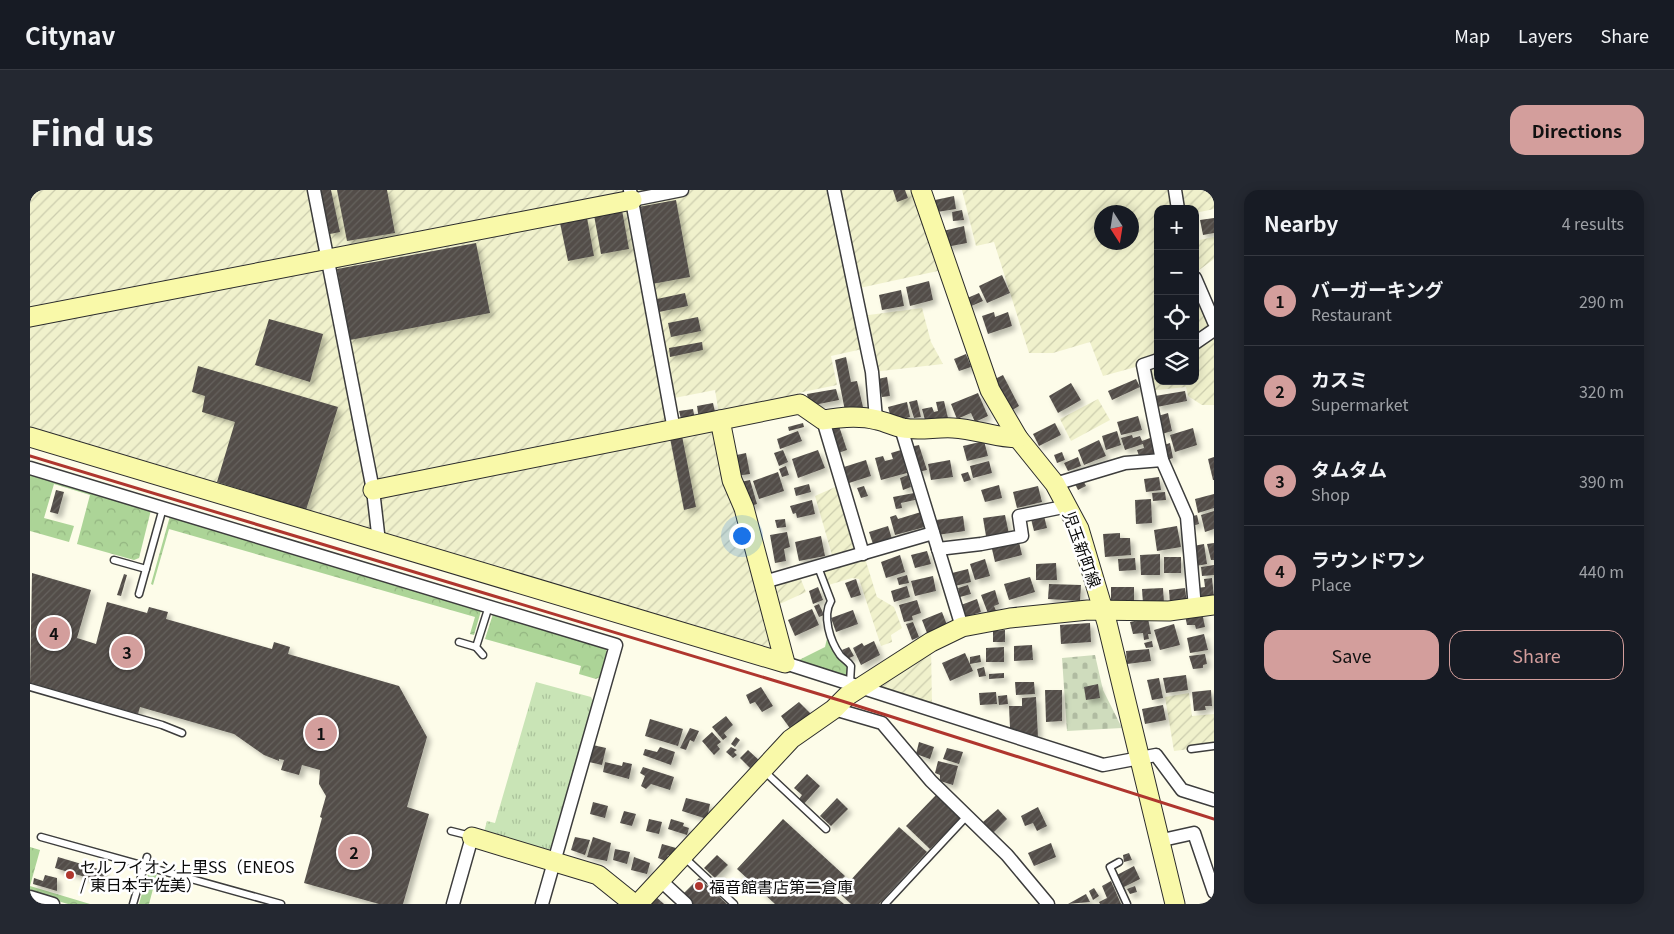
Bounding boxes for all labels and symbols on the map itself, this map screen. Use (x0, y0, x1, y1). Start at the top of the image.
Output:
north arrow (1094, 205, 1139, 250)
street label: 児玉新町線 (1058, 507, 1108, 591)
your location (729, 523, 755, 549)
pin: 4 (38, 614, 70, 652)
pin: 3 (111, 633, 143, 671)
pin: 1 (305, 714, 337, 752)
pin: 2 (338, 833, 370, 871)
place label: セルフイオン上里SS（ENEOS / 東日本宇佐美） (80, 854, 295, 896)
marker: セルフイオン上里SS（ENEOS / 東日本宇佐美） (64, 869, 76, 881)
place label: 福音館書店第二倉庫 (709, 874, 853, 898)
marker: 福音館書店第二倉庫 (693, 880, 705, 892)

